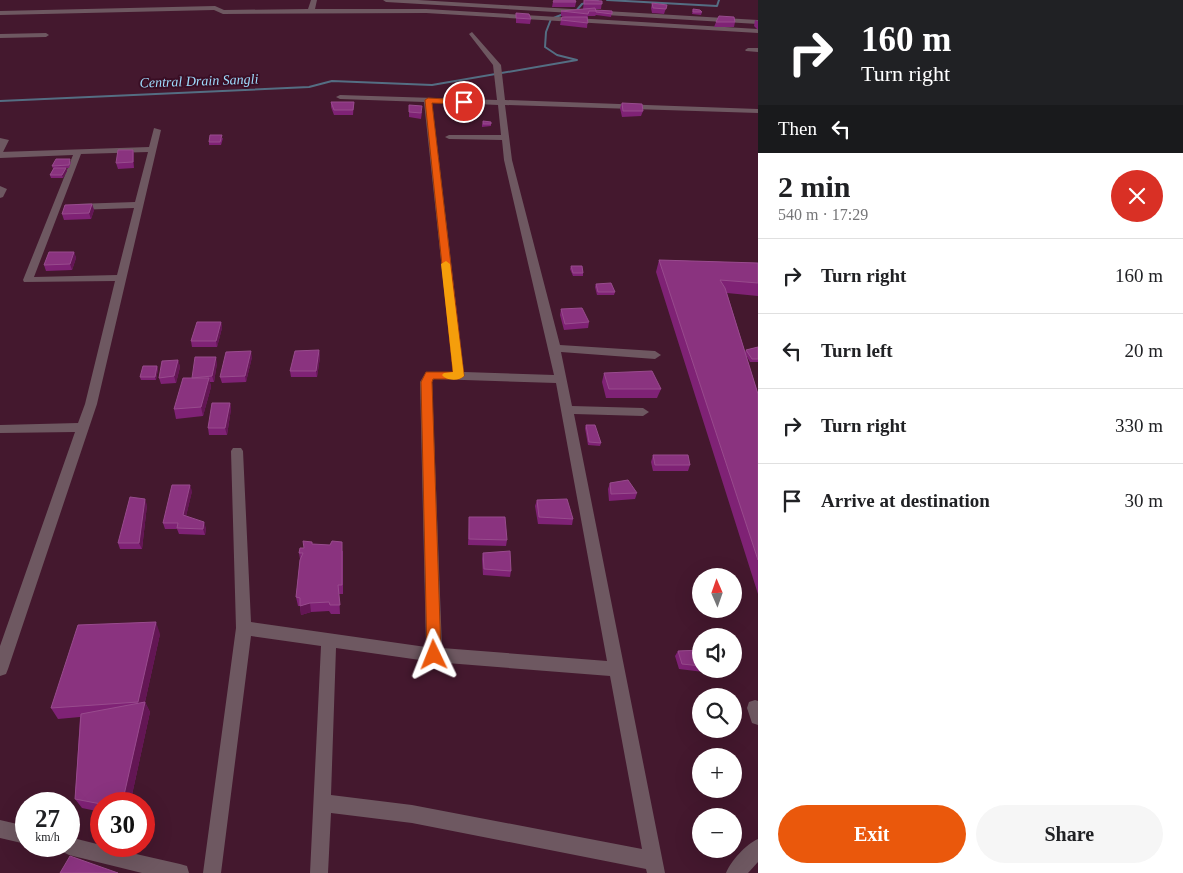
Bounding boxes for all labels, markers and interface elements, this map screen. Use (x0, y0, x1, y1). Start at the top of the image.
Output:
icon: right (778, 20, 843, 85)
text: 160 m (861, 20, 951, 59)
text: Turn right (861, 61, 950, 86)
water label: Central Drain Sangli (139, 71, 259, 91)
pin (443, 81, 485, 123)
icon: arrive (450, 88, 478, 116)
icon: left (827, 115, 855, 143)
text: Then (778, 118, 817, 139)
text: 2 min (778, 170, 851, 203)
button: close (1111, 170, 1163, 222)
text: 540 m · 17:29 (778, 206, 868, 223)
icon: right (778, 262, 806, 290)
text: Turn right (821, 265, 906, 286)
text: 160 m (1115, 265, 1163, 286)
icon: left (778, 337, 806, 365)
text: Turn left (821, 340, 893, 361)
text: 20 m (1124, 340, 1163, 361)
icon: right (778, 412, 806, 440)
text: Turn right (821, 415, 906, 436)
text: 330 m (1115, 415, 1163, 436)
icon: arrive (778, 487, 806, 515)
text: Arrive at destination (821, 490, 990, 511)
text: 30 m (1124, 490, 1163, 511)
north arrow (692, 568, 742, 618)
map controls (692, 568, 742, 858)
position arrow (407, 628, 459, 680)
button: sound (692, 628, 742, 678)
button: search (692, 688, 742, 738)
button: + (692, 748, 742, 798)
speed limit sign: 30 (90, 792, 155, 857)
text: 27 (35, 805, 60, 832)
button: Exit (778, 805, 966, 863)
button: Share (976, 805, 1163, 863)
button: − (692, 808, 742, 858)
text: km/h (35, 830, 60, 844)

